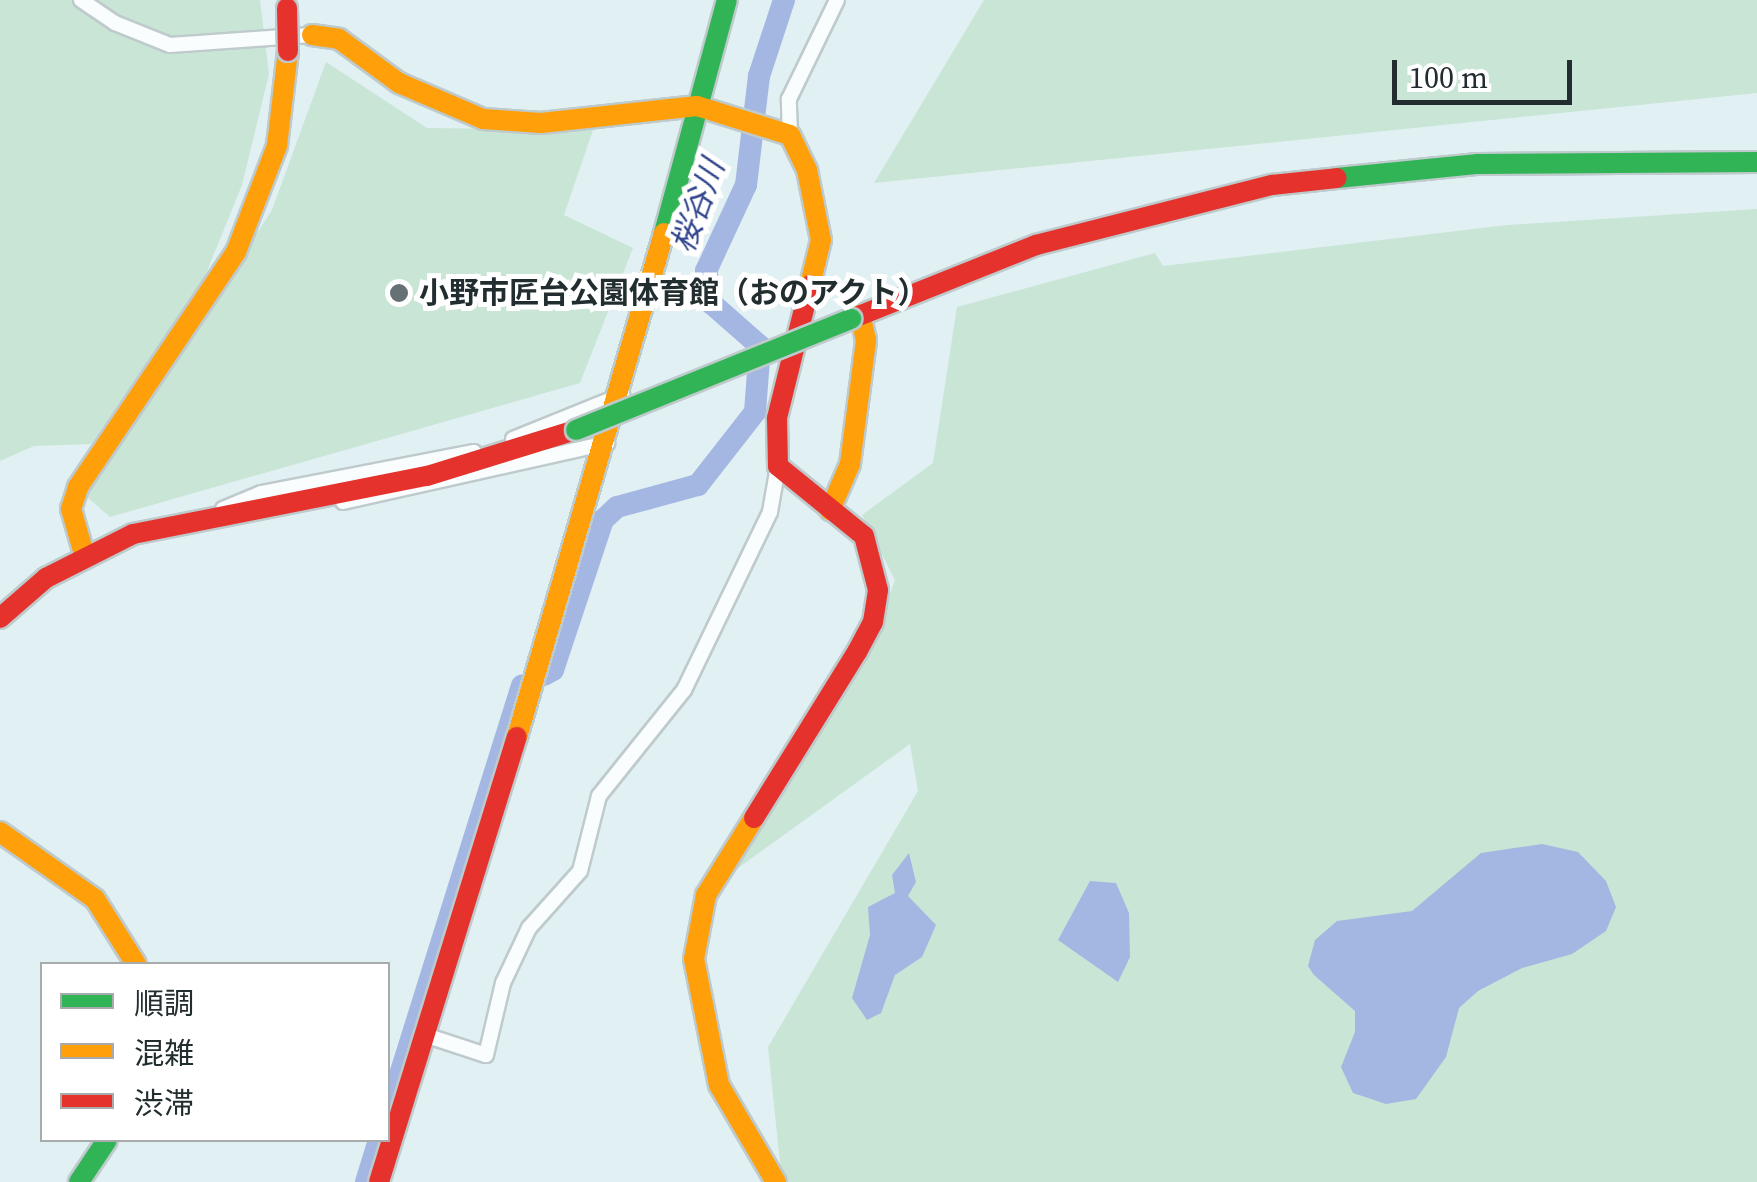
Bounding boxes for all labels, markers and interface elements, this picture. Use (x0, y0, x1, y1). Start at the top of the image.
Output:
scale bar (1397, 40, 1577, 102)
text: 100 m (1409, 57, 1488, 98)
water label: 桜谷川 (664, 154, 732, 258)
place label: 小野市匠台公園体育館（おのアクト） (419, 275, 929, 311)
marker: 小野市匠台公園体育館（おのアクト） (388, 282, 410, 304)
legend (40, 962, 390, 1142)
text: 順調 (134, 983, 194, 1024)
text: 混雑 (134, 1033, 194, 1074)
text: 渋滞 (134, 1083, 194, 1124)

